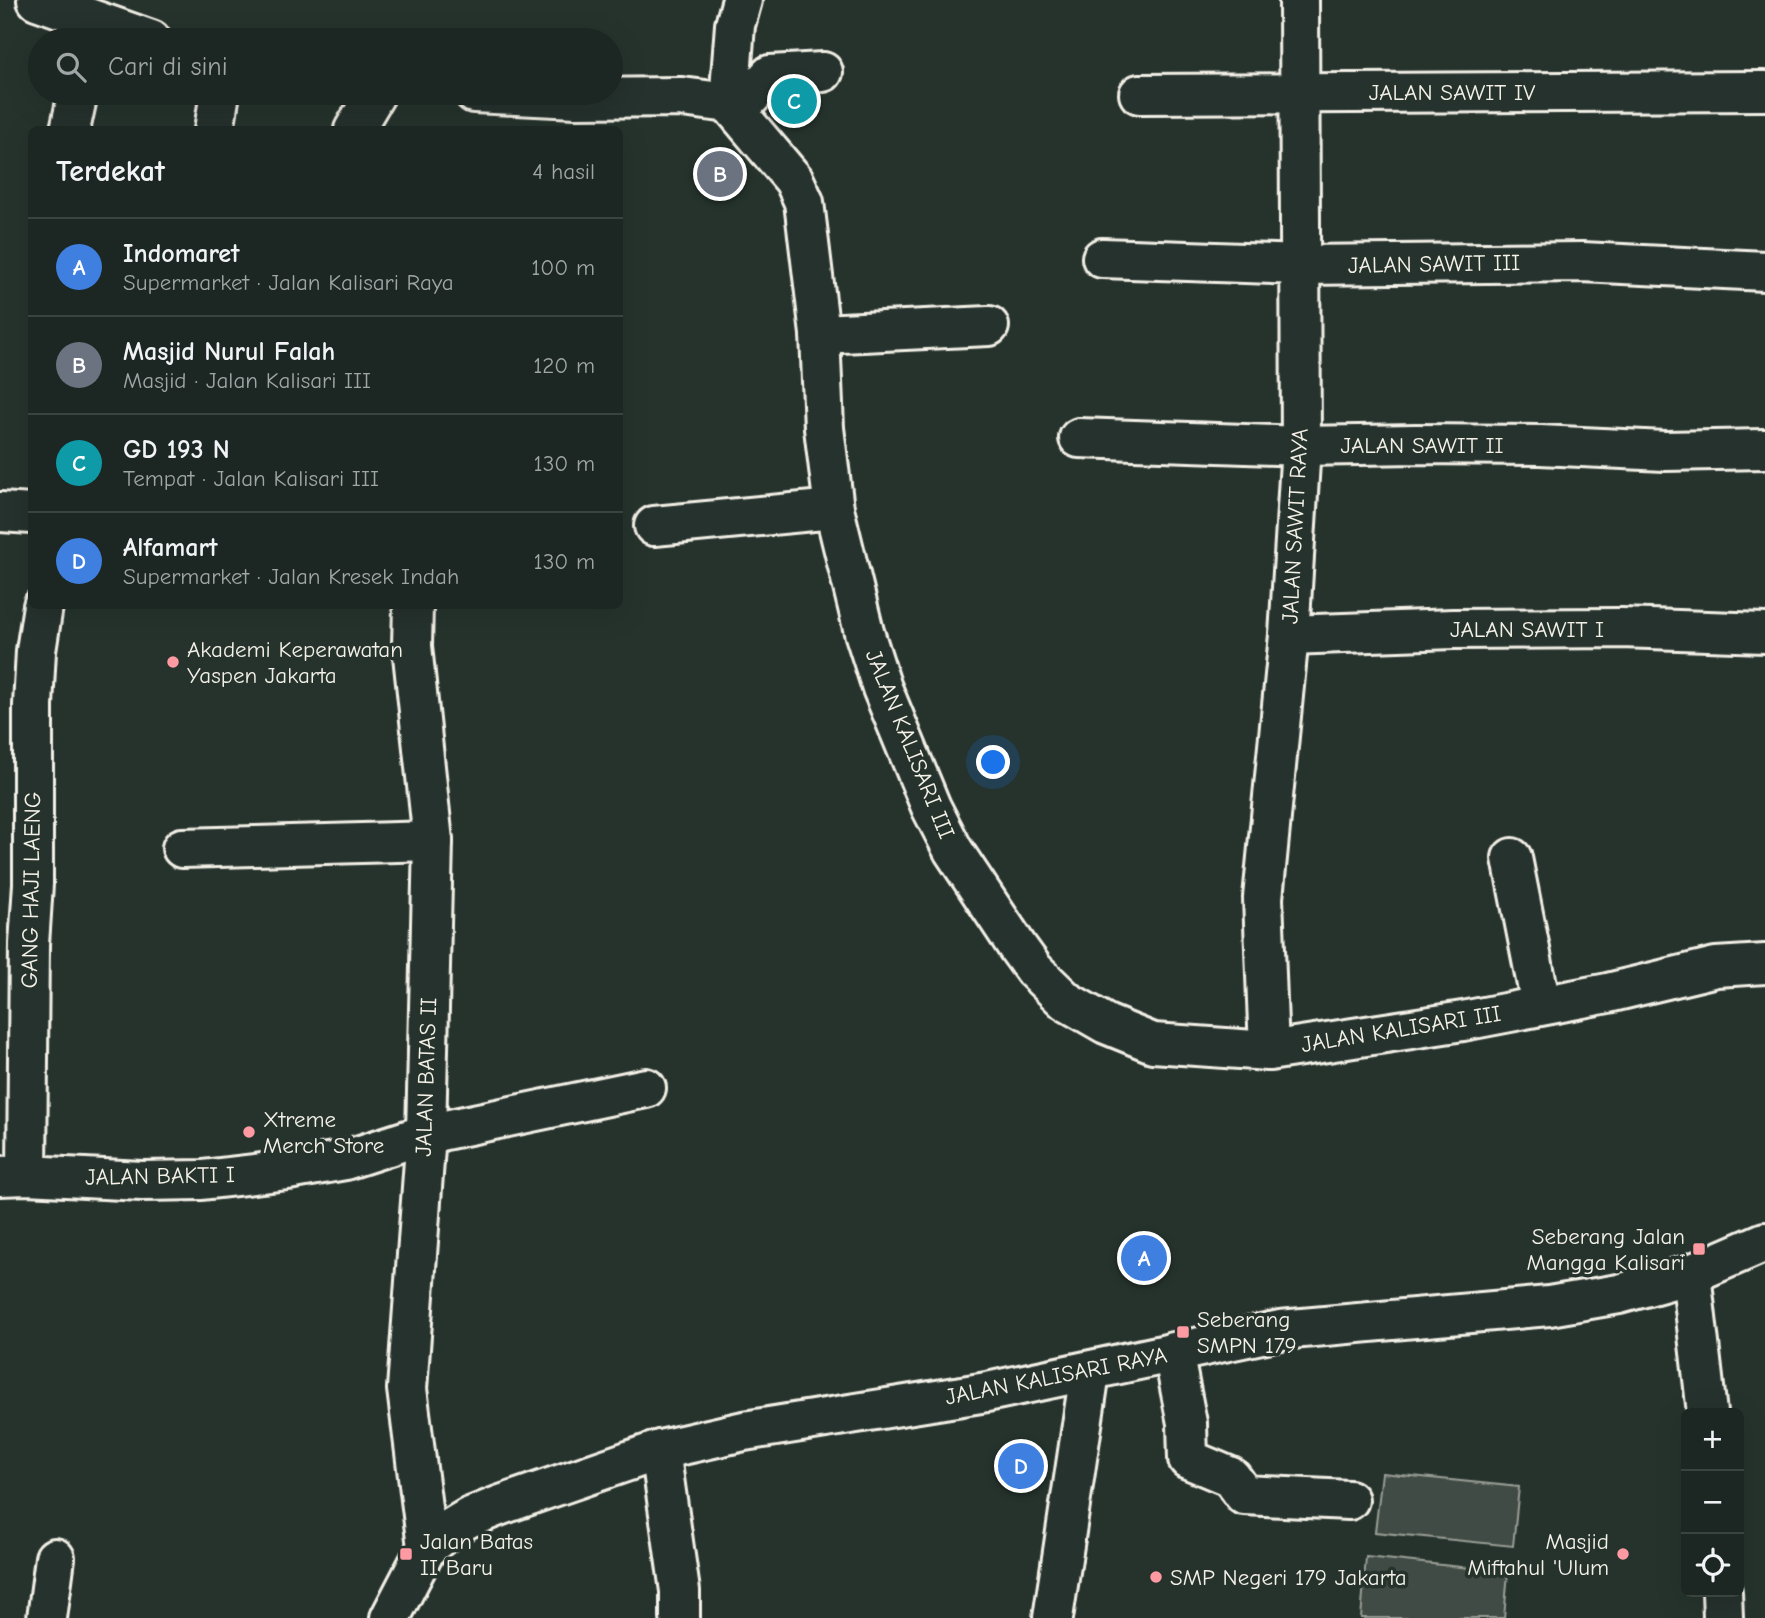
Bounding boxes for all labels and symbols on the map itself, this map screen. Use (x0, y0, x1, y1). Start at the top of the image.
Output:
pin: C (771, 75, 817, 127)
street label: JALAN SAWIT IV (1369, 79, 1536, 106)
pin: B (697, 148, 743, 200)
street label: JALAN SAWIT III (1348, 249, 1520, 279)
street label: JALAN SAWIT RAYA (1276, 428, 1314, 624)
street label: JALAN SAWIT II (1340, 432, 1504, 459)
street label: JALAN SAWIT I (1450, 616, 1604, 643)
place label: Akademi Keperawatan Yaspen Jakarta (187, 636, 403, 689)
street label: JALAN KALISARI III (860, 645, 960, 843)
marker: Akademi Keperawatan Yaspen Jakarta (165, 654, 181, 670)
your location (976, 745, 1010, 779)
street label: GANG HAJI LAENG (16, 791, 46, 989)
street label: JALAN BATAS II (410, 997, 442, 1157)
street label: JALAN KALISARI III (1299, 1000, 1503, 1058)
place label: Xtreme Merch Store (263, 1106, 384, 1159)
marker: Xtreme Merch Store (241, 1124, 257, 1140)
street label: JALAN BAKTI I (85, 1161, 235, 1191)
place label: Seberang Jalan Mangga Kalisari (1526, 1223, 1685, 1276)
pin: A (1121, 1232, 1167, 1284)
marker: Seberang Jalan Mangga Kalisari (1691, 1241, 1707, 1257)
place label: Seberang SMPN 179 (1197, 1306, 1297, 1359)
marker: Seberang SMPN 179 (1175, 1324, 1191, 1340)
street label: JALAN KALISARI RAYA (943, 1341, 1169, 1411)
pin: D (998, 1440, 1044, 1492)
place label: Jalan Batas II Baru (420, 1528, 533, 1581)
place label: Masjid Miftahul 'Ulum (1467, 1528, 1609, 1581)
marker: Jalan Batas II Baru (398, 1546, 414, 1562)
marker: Masjid Miftahul 'Ulum (1615, 1546, 1631, 1562)
place label: SMP Negeri 179 Jakarta (1170, 1564, 1407, 1591)
marker: SMP Negeri 179 Jakarta (1148, 1569, 1164, 1585)

